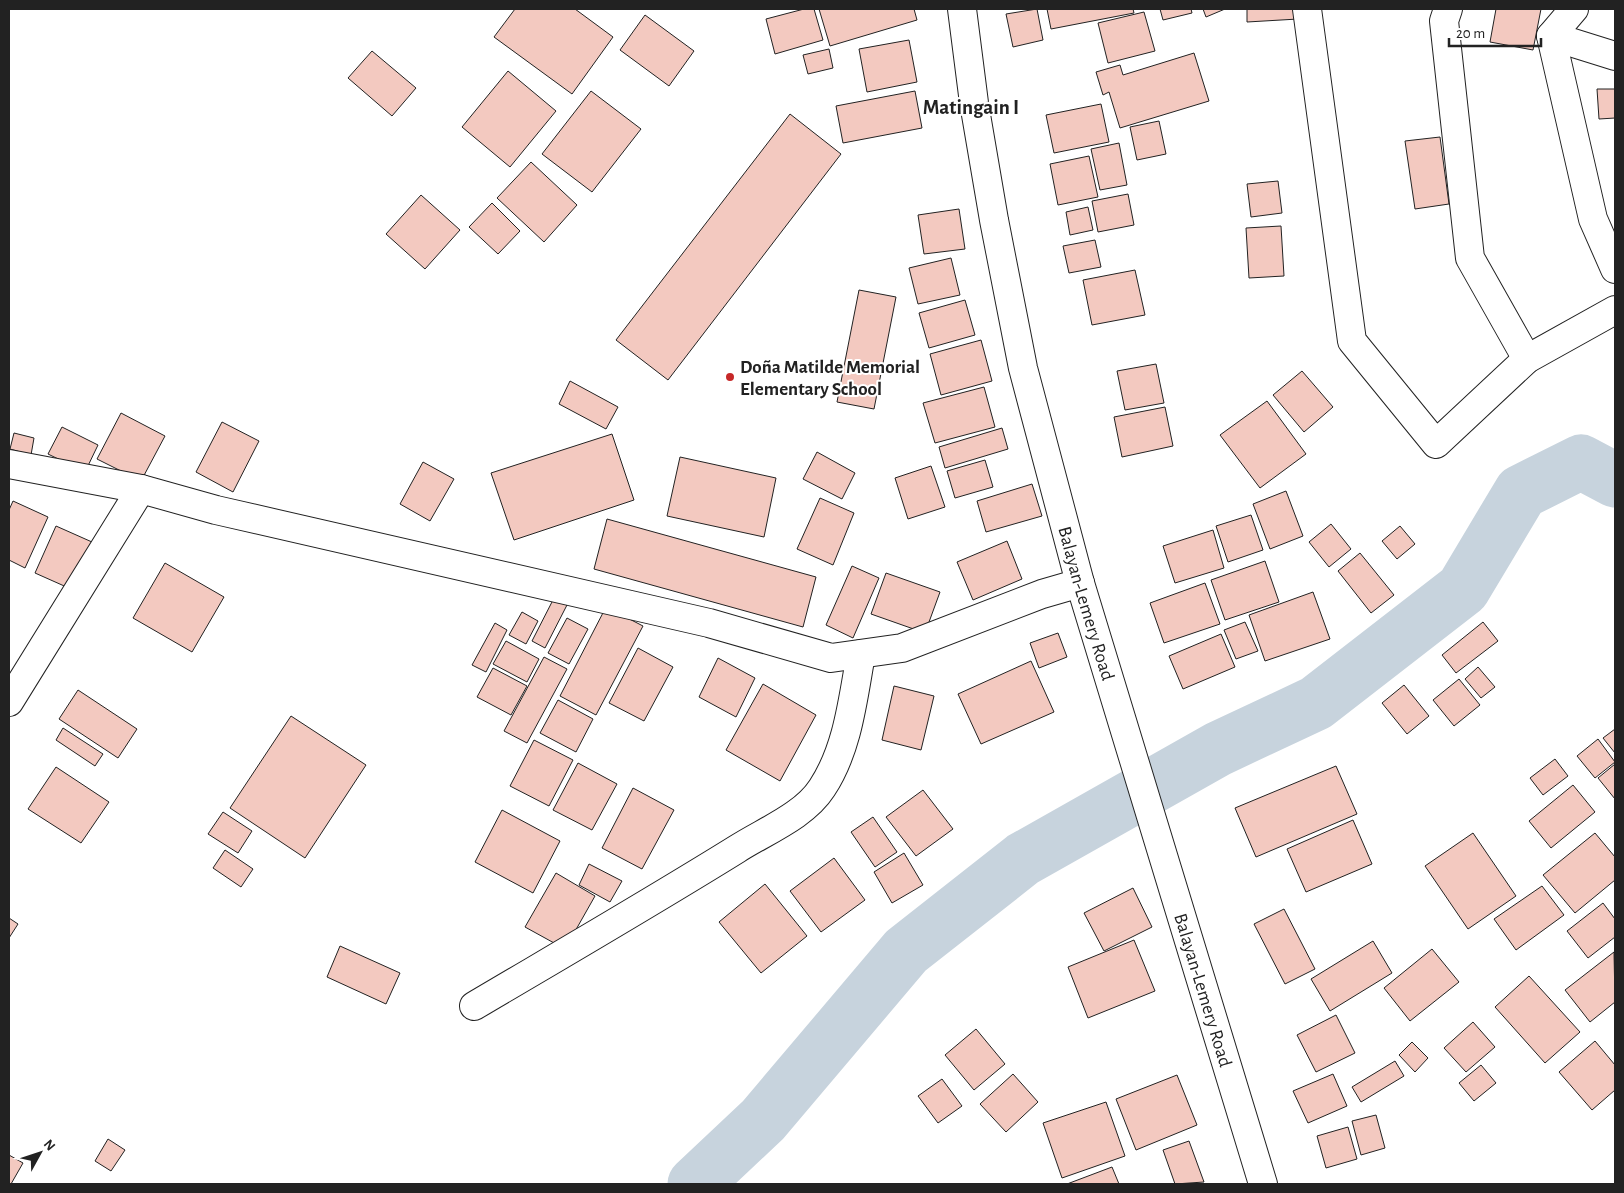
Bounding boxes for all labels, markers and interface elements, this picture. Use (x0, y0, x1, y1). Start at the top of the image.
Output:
scale bar (1449, 15, 1542, 47)
text: 20 m (1456, 26, 1485, 41)
district label: Matingain I (923, 97, 1019, 118)
place label: Doña Matilde Memorial Elementary School (740, 358, 920, 399)
marker: Doña Matilde Memorial Elementary School (724, 371, 736, 383)
street label: Balayan-Lemery Road (1054, 524, 1117, 683)
street label: Balayan-Lemery Road (1170, 911, 1235, 1070)
north arrow (15, 1128, 65, 1178)
text: N (41, 1137, 58, 1154)

